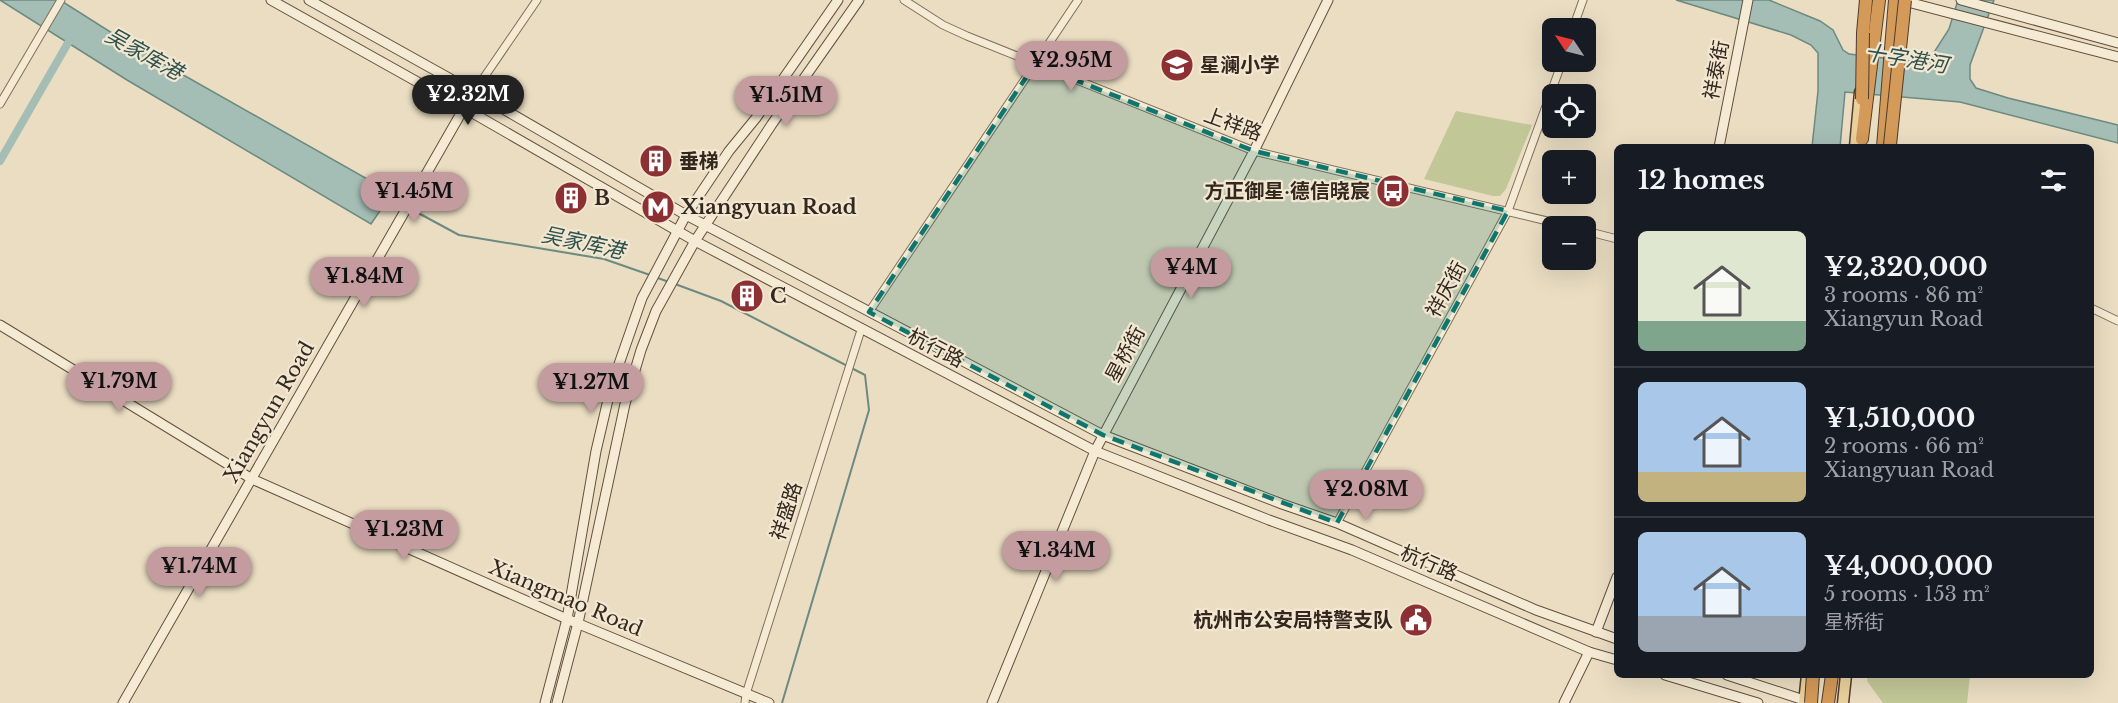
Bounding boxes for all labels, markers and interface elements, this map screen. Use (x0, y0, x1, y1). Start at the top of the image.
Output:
north arrow (1542, 18, 1596, 72)
map controls (1542, 18, 1596, 270)
water label: 吴家库港 (101, 22, 190, 87)
street label: 祥泰街 (1698, 38, 1734, 102)
water label: 十字港河 (1862, 40, 1953, 79)
pin: ¥2.95M (1022, 41, 1120, 92)
school or university icon: 星澜小学 (1159, 47, 1195, 83)
text: ¥2.95M (1029, 48, 1113, 72)
place label: 星澜小学 (1200, 53, 1280, 77)
pin: ¥2.32M (419, 75, 517, 126)
pin: ¥1.51M (737, 76, 835, 127)
text: ¥2.32M (426, 82, 510, 106)
text: ¥1.51M (749, 83, 823, 107)
button: locate (1542, 84, 1596, 138)
street label: 上祥路 (1201, 102, 1265, 146)
building icon: 垂梯 (638, 143, 674, 179)
place label: 垂梯 (679, 149, 719, 173)
button: + (1542, 150, 1596, 204)
text: 12 homes (1638, 164, 1765, 196)
icon: filters (2037, 164, 2070, 197)
pin: ¥1.45M (365, 172, 463, 223)
bus stop icon: 方正御星·德信晓宸 (1375, 173, 1411, 209)
text: ¥1.45M (374, 179, 454, 203)
place label: 方正御星·德信晓宸 (1204, 179, 1370, 203)
building icon: B (553, 180, 589, 216)
place label: B (594, 186, 610, 210)
metro station icon: Xiangyuan Road (640, 189, 676, 225)
place label: Xiangyuan Road (680, 195, 857, 219)
button: − (1542, 216, 1596, 270)
water label: 吴家库港 (539, 222, 630, 265)
pin: ¥4M (1162, 248, 1220, 299)
text: ¥2,320,000 (1824, 251, 1988, 283)
text: ¥4M (1164, 255, 1218, 279)
icon: home (1686, 255, 1758, 327)
pin: ¥1.84M (315, 257, 413, 308)
street label: 祥庆街 (1421, 257, 1471, 321)
text: ¥1.84M (324, 264, 404, 288)
building icon: C (729, 278, 765, 314)
text: 3 rooms · 86 m² (1824, 283, 1983, 307)
place label: C (770, 284, 786, 308)
text: Xiangyun Road (1824, 307, 1983, 331)
street label: 星桥街 (1100, 322, 1150, 386)
street label: 杭行路 (904, 324, 968, 372)
street label: Xiangyun Road (219, 337, 319, 487)
pin: ¥1.79M (70, 362, 168, 413)
pin: ¥1.27M (542, 363, 640, 414)
text: ¥1.79M (80, 369, 158, 393)
text: ¥1.27M (552, 370, 630, 394)
text: ¥1,510,000 (1824, 402, 1975, 434)
icon: home (1686, 406, 1758, 478)
text: 2 rooms · 66 m² (1824, 434, 1984, 458)
text: Xiangyuan Road (1824, 458, 1994, 482)
pin: ¥2.08M (1317, 470, 1415, 521)
text: ¥2.08M (1323, 477, 1409, 501)
street label: 祥盛路 (765, 479, 807, 543)
pin: ¥1.23M (355, 510, 453, 561)
text: ¥1.23M (364, 517, 444, 541)
pin: ¥1.34M (1007, 531, 1105, 582)
text: ¥1.34M (1016, 538, 1096, 562)
street label: 杭行路 (1397, 540, 1461, 586)
pin: ¥1.74M (150, 547, 248, 598)
text: ¥4,000,000 (1824, 550, 1993, 582)
text: ¥1.74M (161, 554, 237, 578)
street label: Xiangmao Road (486, 555, 646, 641)
icon: home (1686, 556, 1758, 628)
text: 5 rooms · 153 m² (1824, 582, 1990, 606)
public building icon: 杭州市公安局特警支队 (1398, 602, 1434, 638)
place label: 杭州市公安局特警支队 (1193, 608, 1393, 632)
text: 星桥街 (1824, 610, 1884, 634)

